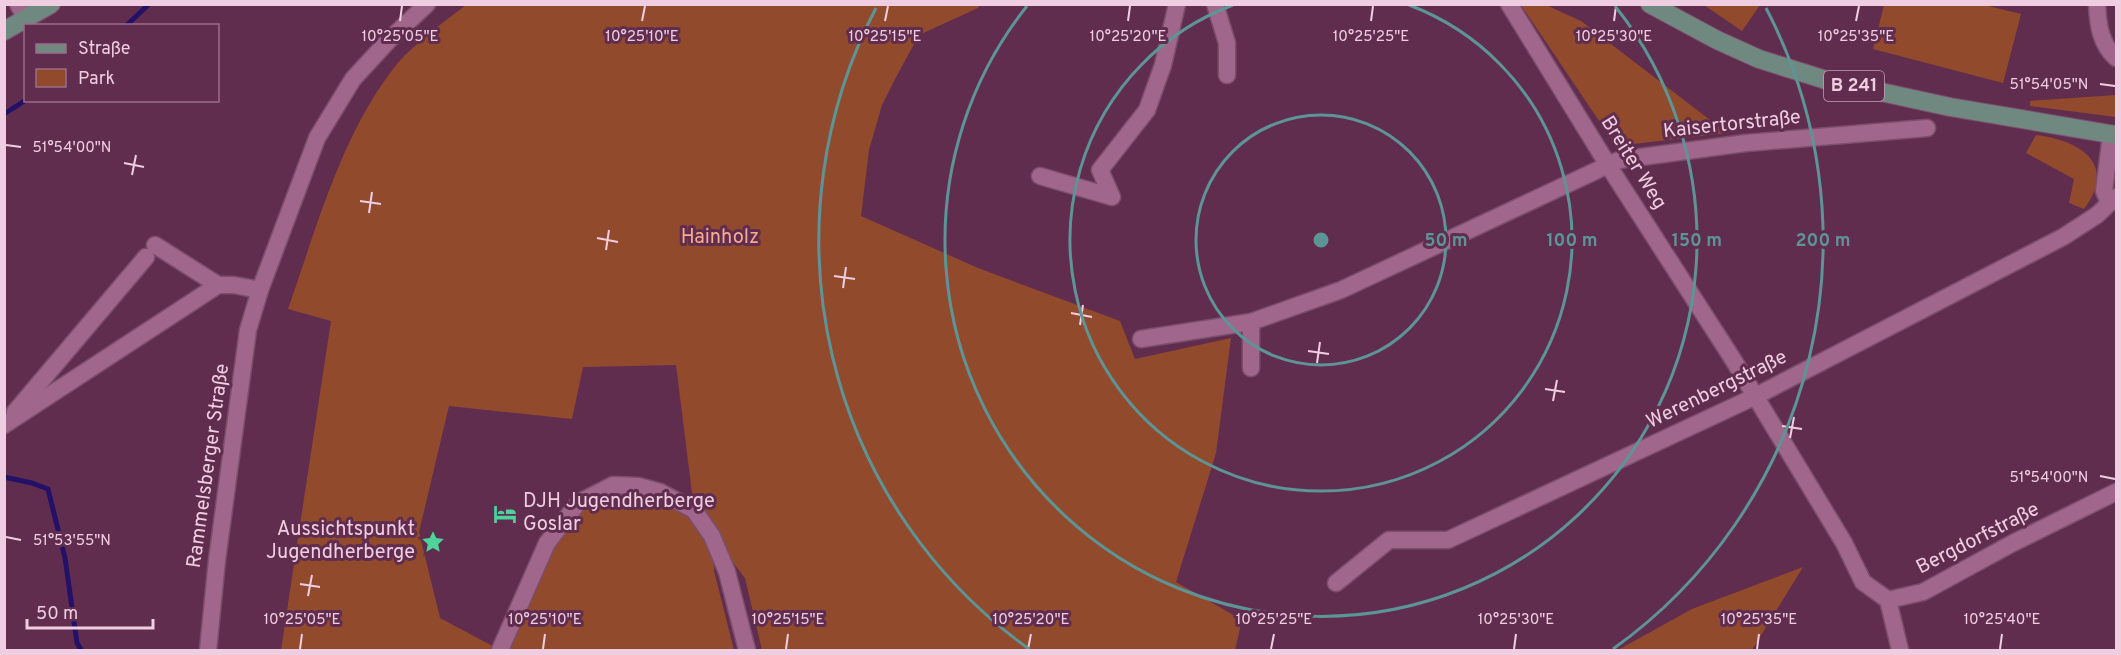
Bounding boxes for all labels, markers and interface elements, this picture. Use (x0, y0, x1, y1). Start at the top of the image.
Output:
legend (24, 24, 219, 102)
text: 10°25'05"E (361, 28, 439, 47)
text: 10°25'10"E (605, 28, 679, 47)
text: 10°25'15"E (848, 28, 922, 47)
text: 10°25'20"E (1090, 28, 1166, 47)
text: 10°25'25"E (1333, 28, 1409, 47)
text: 10°25'30"E (1576, 28, 1652, 47)
text: 10°25'35"E (1818, 28, 1894, 47)
text: Straße (78, 38, 130, 61)
text: Park (78, 68, 115, 91)
road number: B 241 (1824, 71, 1884, 101)
text: 51°54'05"N (2010, 76, 2088, 95)
street label: Kaisertorstraße (1662, 105, 1802, 145)
street label: Breiter Weg (1594, 111, 1672, 215)
text: 51°54'00"N (33, 139, 112, 158)
park label: Hainholz (681, 225, 759, 251)
centre of rings (1311, 230, 1331, 250)
text: 50 m (1424, 230, 1468, 253)
text: 100 m (1546, 230, 1598, 253)
text: 150 m (1672, 230, 1722, 253)
text: 200 m (1795, 230, 1851, 253)
street label: Werenbergstraße (1642, 345, 1792, 435)
street label: Rammelsberger Straße (182, 362, 236, 570)
text: 51°54'00"N (2010, 469, 2089, 488)
place label: DJH Jugendherberge Goslar (523, 489, 715, 538)
street label: Bergdorfstraße (1912, 497, 2044, 581)
hotel icon: DJH Jugendherberge Goslar (492, 501, 518, 527)
place label: Aussichtspunkt Jugendherberge (266, 517, 415, 566)
place icon: Aussichtspunkt Jugendherberge (420, 529, 446, 555)
text: 51°53'55"N (33, 532, 111, 551)
scale bar (27, 592, 153, 630)
text: 50 m (36, 603, 78, 626)
text: 10°25'05"E (263, 611, 341, 630)
text: 10°25'10"E (508, 611, 582, 630)
text: 10°25'15"E (751, 611, 825, 630)
text: 10°25'20"E (993, 611, 1069, 630)
text: 10°25'25"E (1236, 611, 1312, 630)
text: 10°25'30"E (1478, 611, 1554, 630)
text: 10°25'35"E (1721, 611, 1797, 630)
text: 10°25'40"E (1963, 611, 2041, 630)

